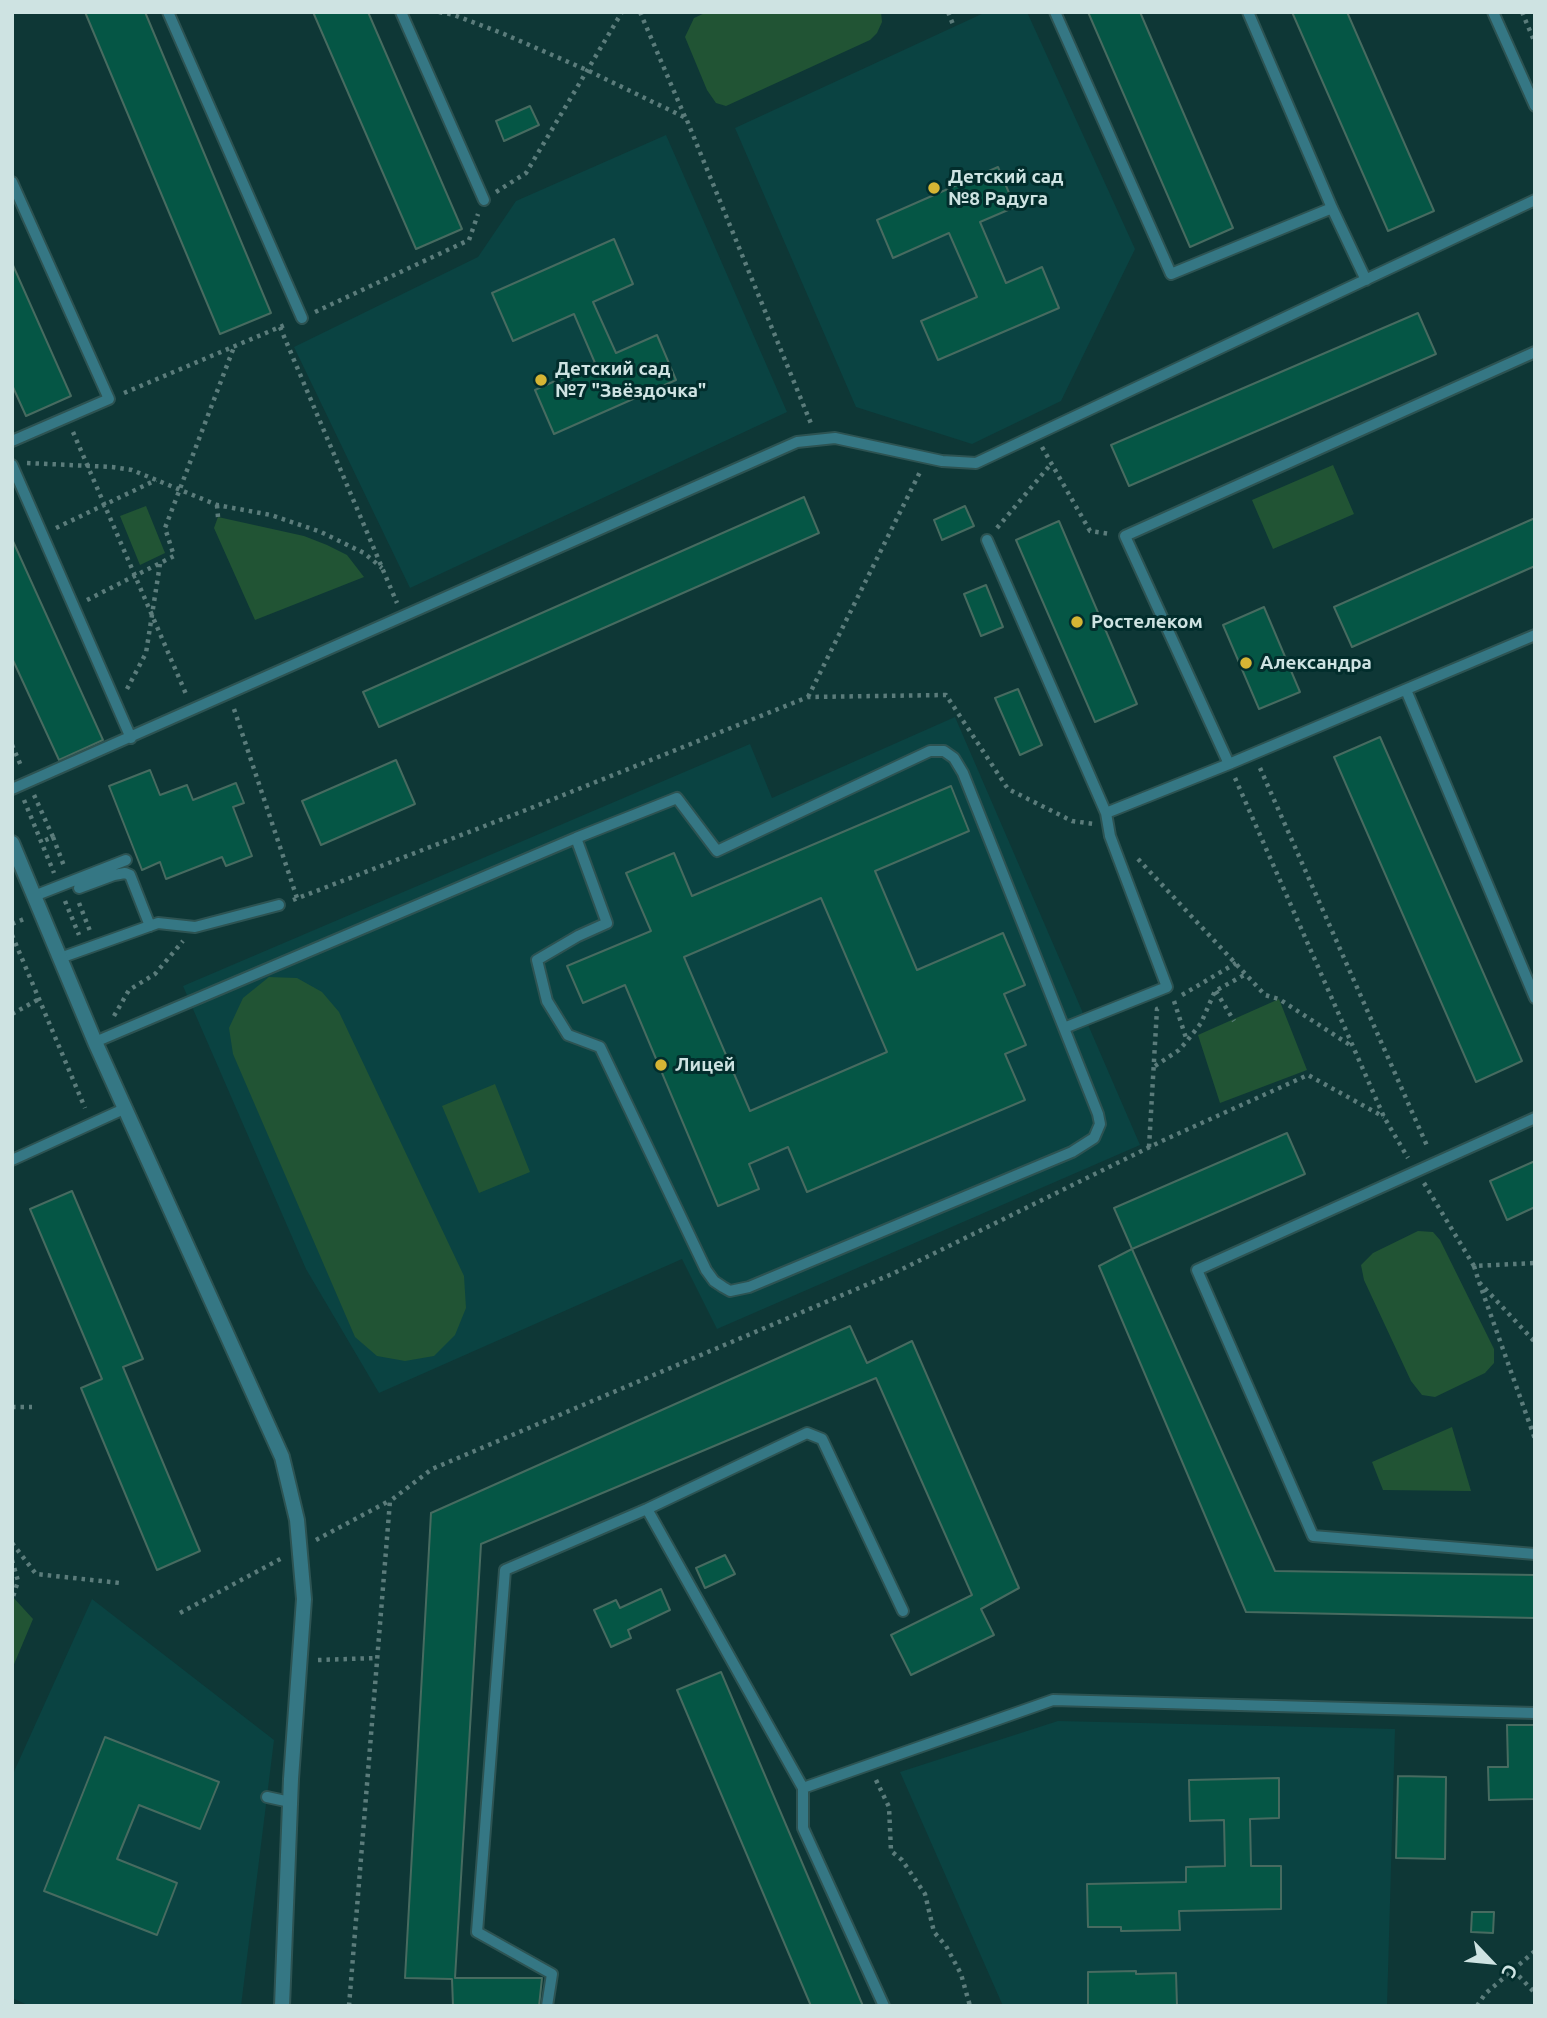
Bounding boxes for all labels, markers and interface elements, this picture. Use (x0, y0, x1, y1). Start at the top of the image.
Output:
place label: Детский сад №8 Радуга (948, 166, 1064, 210)
marker: Детский сад №8 Радуга (926, 180, 942, 196)
place label: Детский сад №7 "Звёздочка" (555, 358, 706, 402)
marker: Детский сад №7 "Звёздочка" (533, 372, 549, 388)
place label: Ростелеком (1091, 611, 1203, 633)
marker: Ростелеком (1069, 614, 1085, 630)
place label: Александра (1260, 652, 1372, 674)
marker: Александра (1238, 655, 1254, 671)
place label: Лицей (675, 1054, 735, 1076)
marker: Лицей (653, 1057, 669, 1073)
north arrow (1456, 1927, 1526, 1997)
text: С (1497, 1961, 1522, 1981)

